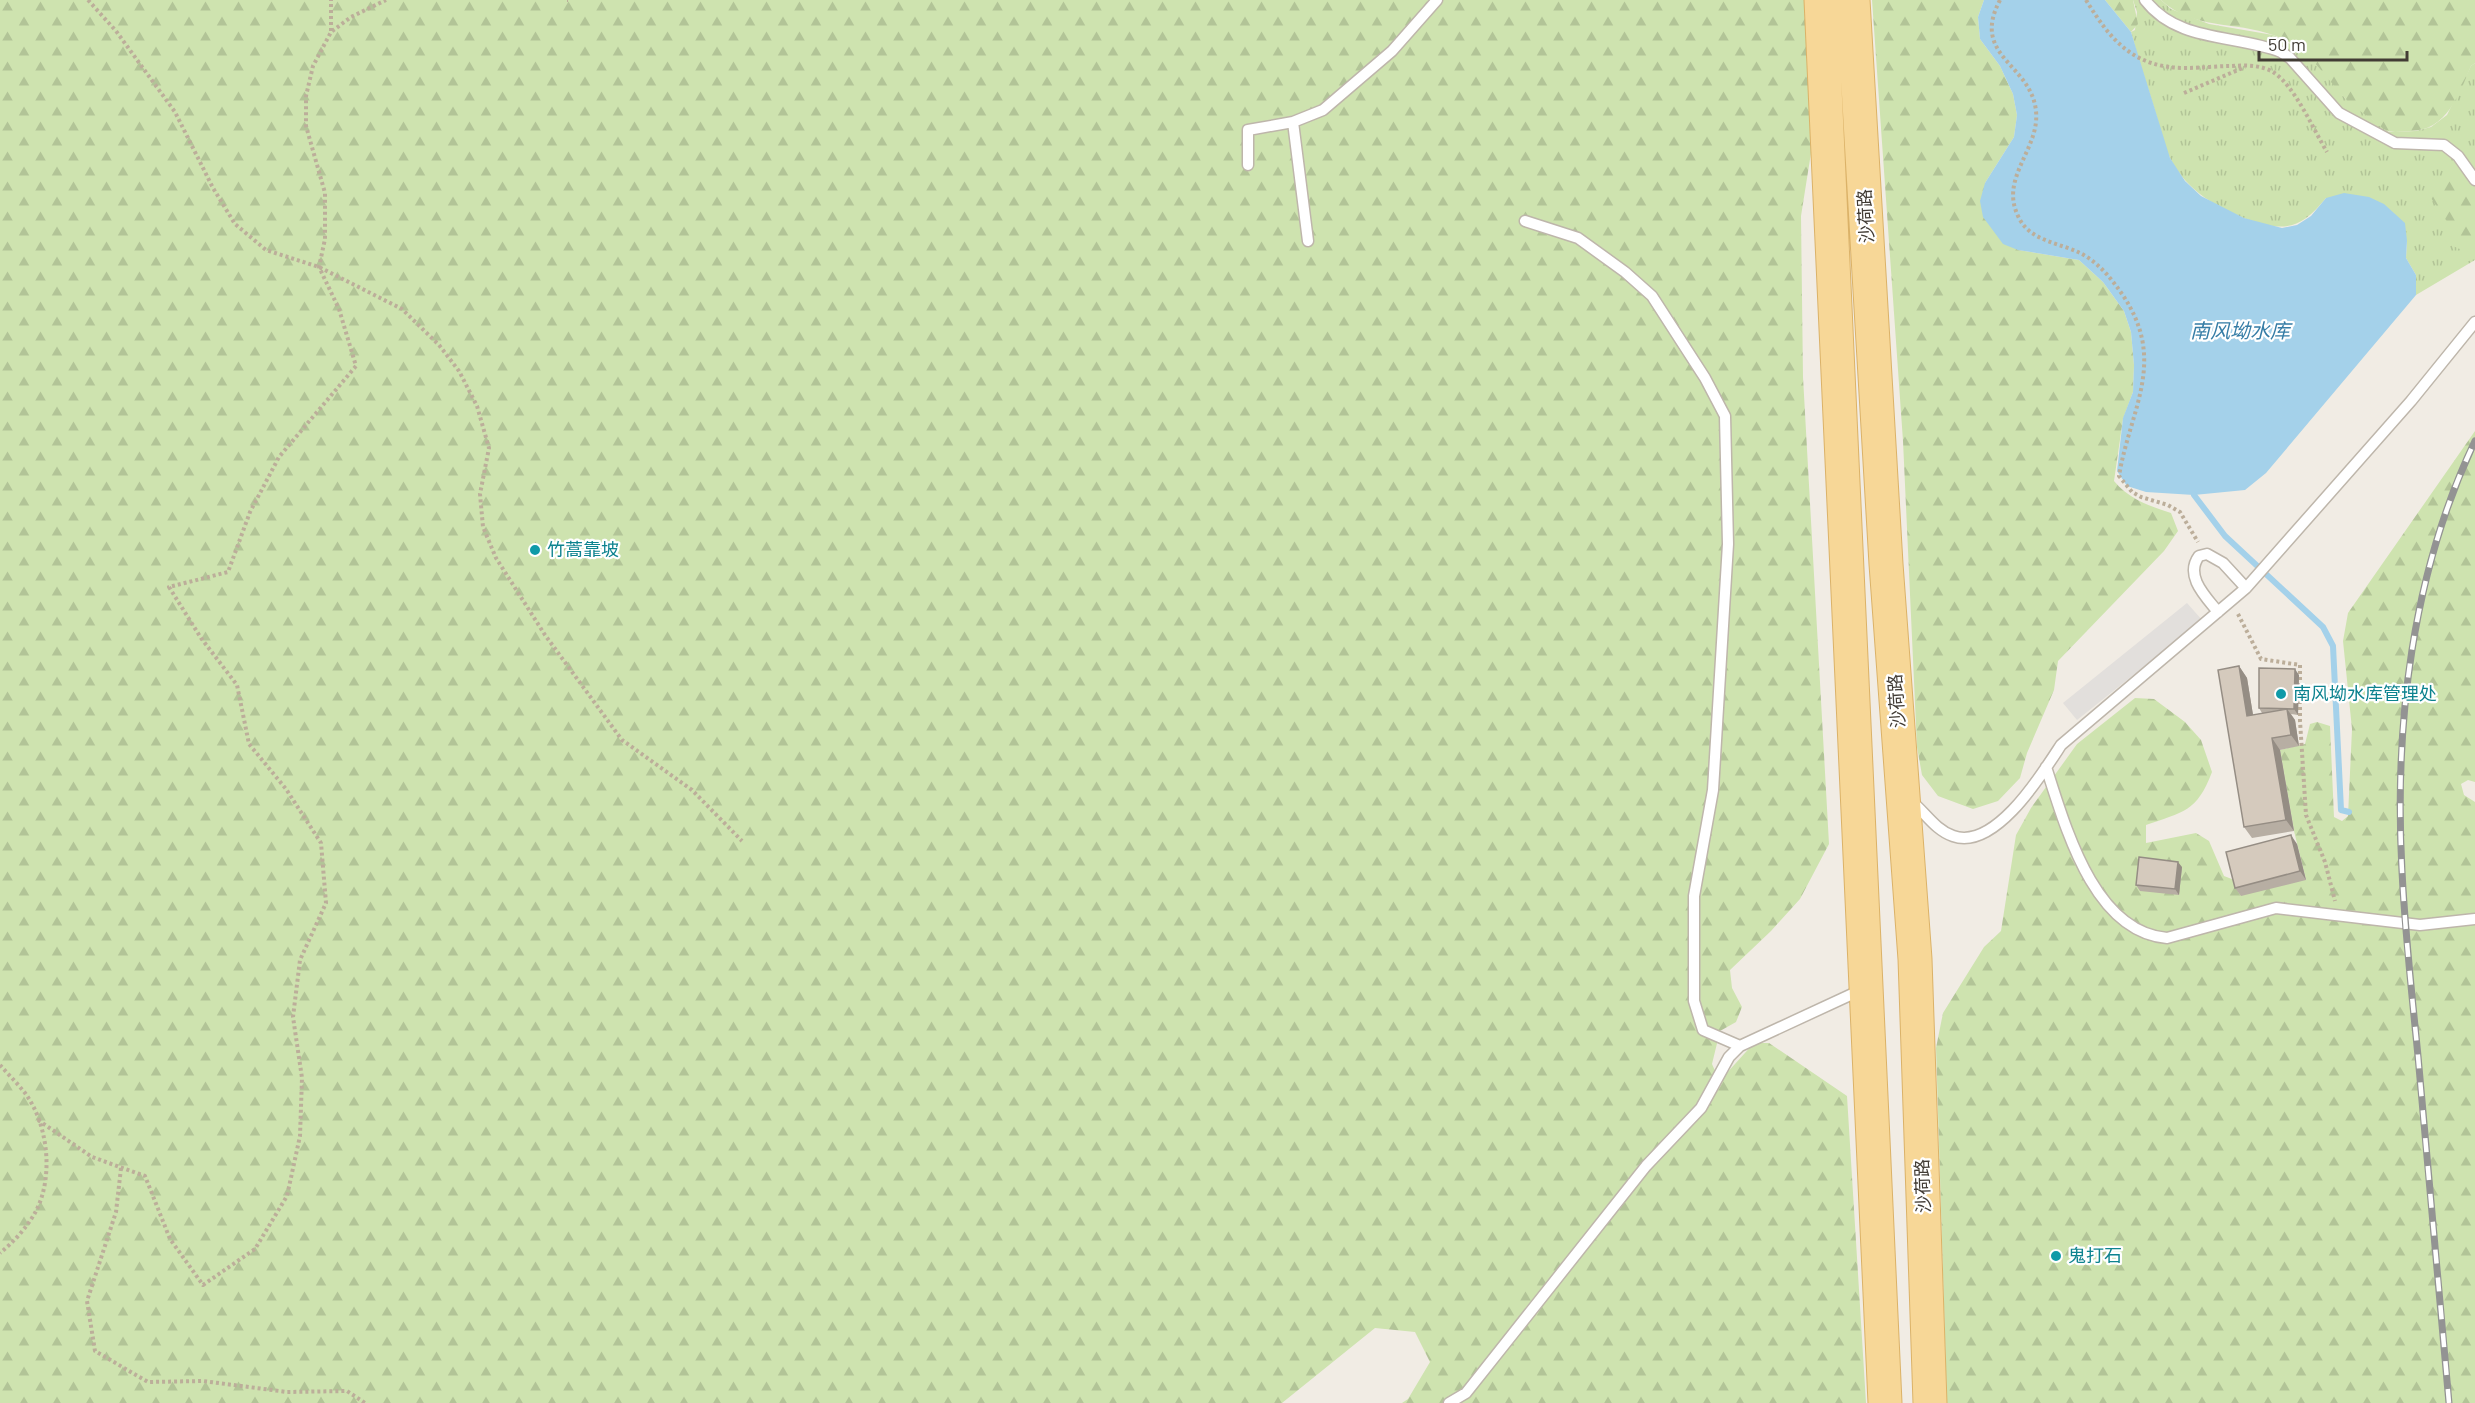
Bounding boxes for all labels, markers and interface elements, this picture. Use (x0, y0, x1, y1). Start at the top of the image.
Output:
scale bar (2259, 24, 2408, 62)
text: 50 m (2268, 33, 2306, 55)
street label: 沙荷路 (1853, 189, 1877, 244)
water label: 南风坳水库 (2190, 318, 2293, 342)
place label: 竹蒿靠坡 (547, 538, 619, 560)
marker: 竹蒿靠坡 (528, 543, 542, 557)
street label: 沙荷路 (1883, 673, 1909, 729)
place label: 南风坳水库管理处 (2293, 682, 2437, 704)
marker: 南风坳水库管理处 (2274, 687, 2288, 701)
street label: 沙荷路 (1910, 1159, 1934, 1213)
place label: 鬼打石 (2068, 1244, 2122, 1266)
marker: 鬼打石 (2049, 1249, 2063, 1263)

